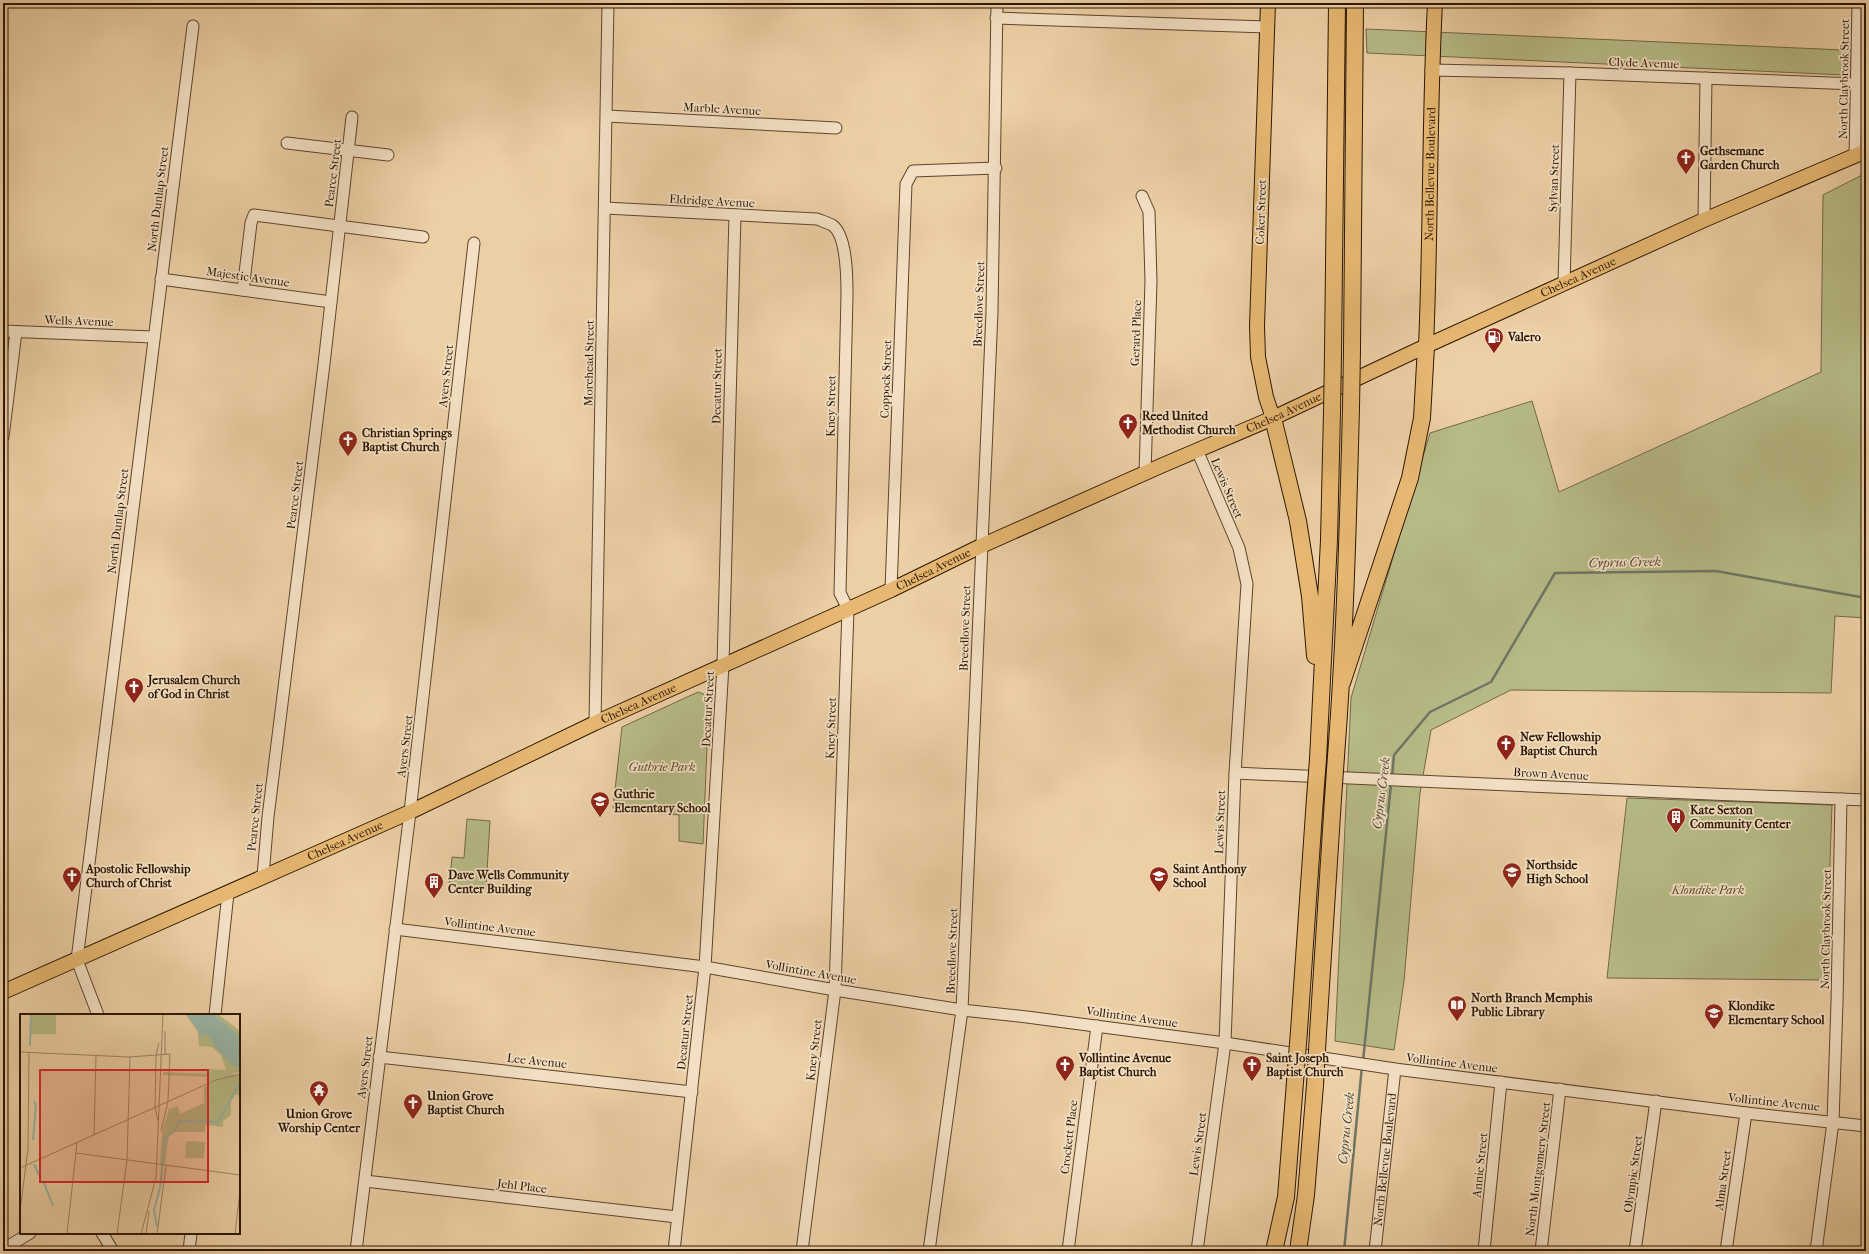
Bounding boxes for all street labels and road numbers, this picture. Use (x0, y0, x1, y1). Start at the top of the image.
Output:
street label: North Claybrook Street (1836, 18, 1852, 139)
street label: Clyde Avenue (1608, 55, 1680, 71)
street label: Marble Avenue (683, 100, 762, 118)
street label: North Bellevue Boulevard (1422, 107, 1438, 241)
street label: Pearce Street (322, 137, 344, 208)
street label: Sylvan Street (1546, 143, 1562, 212)
street label: North Dunlap Street (145, 145, 172, 253)
street label: Coker Street (1253, 178, 1269, 245)
street label: Eldridge Avenue (669, 192, 755, 210)
street label: Chelsea Avenue (1538, 254, 1618, 300)
street label: Breedlove Street (970, 260, 988, 347)
street label: Majestic Avenue (205, 264, 291, 290)
street label: Gerard Place (1128, 299, 1144, 366)
street label: Wells Avenue (43, 313, 114, 329)
street label: Morehead Street (581, 319, 597, 406)
street label: Coppock Street (878, 339, 894, 419)
street label: Ayers Street (436, 343, 456, 409)
street label: Decatur Street (709, 347, 725, 424)
street label: Kney Street (823, 374, 839, 437)
street label: Chelsea Avenue (1244, 389, 1324, 436)
street label: Lewis Street (1208, 456, 1246, 521)
street label: Pearce Street (284, 459, 306, 530)
street label: North Dunlap Street (105, 467, 132, 575)
street label: Chelsea Avenue (894, 545, 973, 593)
street label: Breedlove Street (956, 584, 974, 671)
street label: Decatur Street (699, 670, 717, 747)
street label: Chelsea Avenue (599, 680, 678, 727)
street label: Kney Street (823, 696, 839, 759)
street label: Ayers Street (394, 713, 416, 779)
street label: Brown Avenue (1513, 765, 1589, 783)
street label: Pearce Street (244, 781, 266, 852)
street label: Lewis Street (1212, 789, 1228, 854)
street label: Chelsea Avenue (305, 818, 385, 864)
street label: North Claybrook Street (1818, 868, 1834, 989)
street label: Breedlove Street (943, 907, 961, 994)
street label: Vollintine Avenue (442, 914, 537, 940)
street label: Vollintine Avenue (763, 957, 858, 987)
street label: Decatur Street (674, 993, 696, 1071)
street label: Vollintine Avenue (1084, 1004, 1179, 1030)
street label: Kney Street (803, 1018, 825, 1082)
street label: Ayers Street (354, 1034, 376, 1100)
street label: Vollintine Avenue (1404, 1050, 1499, 1076)
street label: Lee Avenue (506, 1051, 568, 1071)
street label: Vollintine Avenue (1726, 1090, 1821, 1114)
street label: North Bellevue Boulevard (1371, 1092, 1399, 1227)
street label: Crockett Place (1057, 1099, 1081, 1175)
street label: North Montgomery Street (1523, 1100, 1553, 1237)
street label: Lewis Street (1187, 1110, 1210, 1177)
street label: Annie Street (1470, 1131, 1490, 1199)
street label: Olympic Street (1621, 1134, 1645, 1214)
street label: Alma Street (1712, 1148, 1734, 1212)
street label: Jehl Place (495, 1176, 548, 1196)

